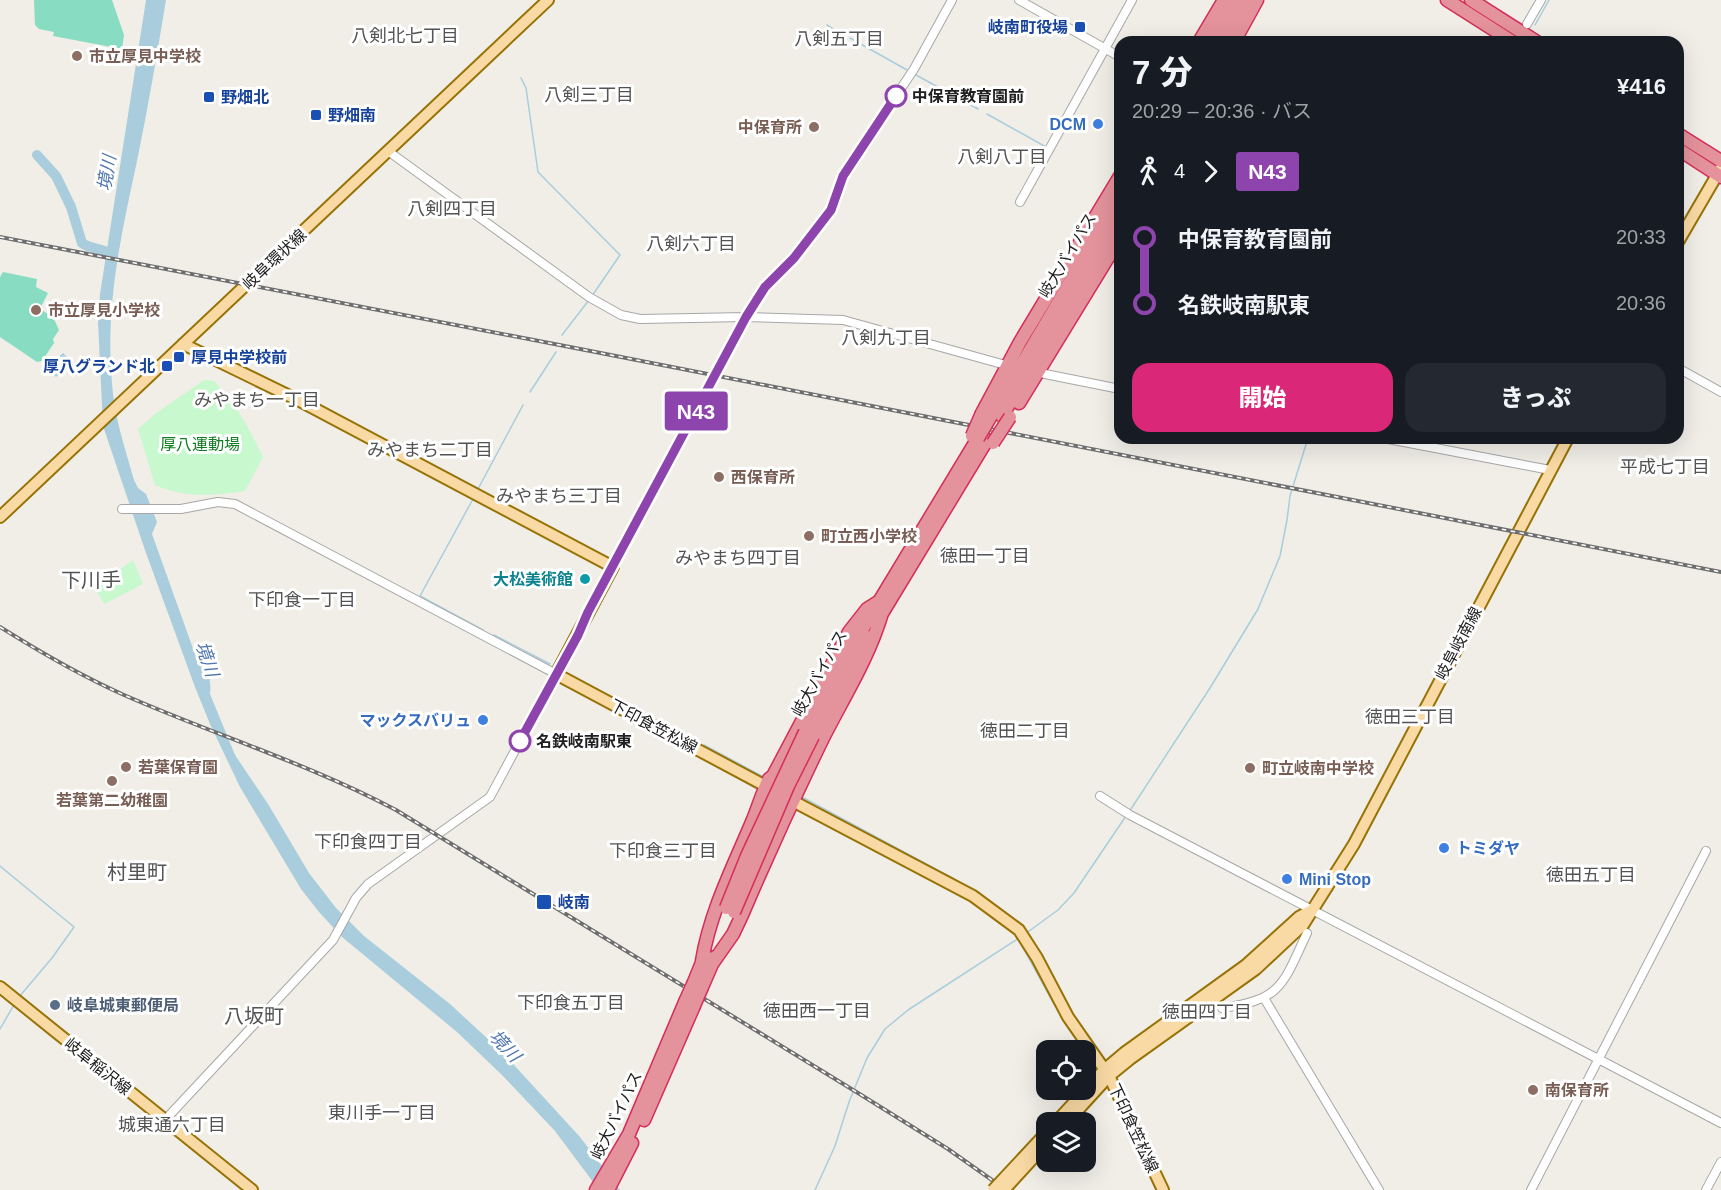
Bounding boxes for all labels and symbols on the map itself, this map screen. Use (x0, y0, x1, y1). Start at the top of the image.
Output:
place label: 岐南町役場 (988, 19, 1068, 36)
marker: 岐南町役場 (1073, 20, 1087, 34)
district label: 八剣北七丁目 (351, 26, 459, 46)
district label: 八剣五丁目 (794, 29, 884, 49)
place label: 市立厚見中学校 (89, 48, 201, 65)
marker: 市立厚見中学校 (70, 49, 84, 63)
district label: 八剣三丁目 (544, 85, 634, 105)
marker: 中保育教育園前 (885, 85, 907, 107)
place label: 中保育教育園前 (912, 88, 1024, 105)
place label: 野畑北 (221, 89, 269, 106)
marker: 野畑北 (202, 90, 216, 104)
place label: 野畑南 (328, 107, 376, 124)
marker: 野畑南 (309, 108, 323, 122)
place label: DCM (1050, 116, 1086, 133)
marker: DCM (1091, 117, 1105, 131)
place label: 中保育所 (738, 119, 802, 136)
marker: 中保育所 (807, 120, 821, 134)
district label: 八剣八丁目 (957, 147, 1047, 167)
water label: 境川 (94, 152, 120, 192)
district label: 八剣四丁目 (407, 199, 497, 219)
street label: 岐大バイパス (1036, 210, 1099, 301)
street label: 岐阜環状線 (239, 226, 309, 293)
district label: 八剣六丁目 (646, 234, 736, 254)
place label: 市立厚見小学校 (48, 302, 160, 319)
marker: 市立厚見小学校 (29, 303, 43, 317)
district label: 八剣九丁目 (841, 328, 931, 348)
place label: 厚見中学校前 (191, 349, 287, 366)
marker: 厚見中学校前 (172, 350, 186, 364)
place label: 厚八グランド北 (43, 357, 155, 375)
marker: 厚八グランド北 (160, 359, 174, 373)
district label: みやまち一丁目 (194, 390, 320, 410)
line badge: N43 (662, 392, 730, 430)
park label: 厚八運動場 (160, 436, 240, 453)
district label: みやまち二丁目 (367, 440, 493, 460)
district label: 平成七丁目 (1620, 457, 1710, 477)
place label: 西保育所 (731, 469, 795, 486)
marker: 西保育所 (712, 470, 726, 484)
district label: みやまち三丁目 (496, 486, 622, 506)
place label: 町立西小学校 (821, 528, 917, 545)
marker: 町立西小学校 (802, 529, 816, 543)
district label: 徳田一丁目 (940, 546, 1030, 566)
district label: みやまち四丁目 (675, 548, 801, 568)
district label: 下川手 (61, 569, 121, 591)
place label: 大松美術館 (493, 570, 573, 588)
marker: 大松美術館 (578, 572, 592, 586)
district label: 下印食一丁目 (248, 590, 356, 610)
street label: 岐阜岐南線 (1432, 604, 1485, 683)
street label: 岐大バイパス (789, 627, 850, 719)
water label: 境川 (192, 639, 223, 681)
street label: 下印食笠松線 (607, 696, 700, 756)
district label: 徳田三丁目 (1365, 707, 1455, 727)
place label: マックスバリュ (359, 712, 471, 729)
marker: マックスバリュ (476, 713, 490, 727)
district label: 徳田二丁目 (980, 721, 1070, 741)
marker: 名鉄岐南駅東 (509, 730, 531, 752)
place label: 名鉄岐南駅東 (536, 732, 632, 750)
place label: 若葉保育園 (138, 759, 218, 776)
marker: 若葉保育園 (119, 760, 133, 774)
place label: 町立岐南中学校 (1262, 760, 1374, 777)
marker: 町立岐南中学校 (1243, 761, 1257, 775)
marker: 若葉第二幼稚園 (105, 774, 119, 788)
place label: 若葉第二幼稚園 (56, 792, 168, 809)
district label: 下印食四丁目 (314, 832, 422, 852)
place label: トミダヤ (1456, 840, 1520, 857)
district label: 下印食三丁目 (609, 841, 717, 861)
marker: トミダヤ (1437, 841, 1451, 855)
district label: 村里町 (107, 861, 167, 883)
district label: 徳田五丁目 (1546, 865, 1636, 885)
place label: Mini Stop (1299, 871, 1371, 888)
marker: Mini Stop (1280, 872, 1294, 886)
marker: 岐南 (535, 893, 553, 911)
place label: 岐南 (558, 894, 590, 911)
district label: 下印食五丁目 (517, 993, 625, 1013)
place label: 岐阜城東郵便局 (67, 996, 179, 1014)
marker: 岐阜城東郵便局 (48, 998, 62, 1012)
district label: 徳田西一丁目 (763, 1001, 871, 1021)
district label: 徳田四丁目 (1162, 1002, 1252, 1022)
district label: 八坂町 (224, 1005, 284, 1027)
water label: 境川 (485, 1026, 526, 1067)
street label: 岐阜稲沢線 (61, 1035, 134, 1098)
street label: 岐大バイパス (588, 1068, 645, 1162)
street label: 下印食笠松線 (1106, 1081, 1162, 1175)
place label: 南保育所 (1545, 1082, 1609, 1099)
marker: 南保育所 (1526, 1083, 1540, 1097)
district label: 東川手一丁目 (328, 1103, 436, 1123)
district label: 城東通六丁目 (118, 1115, 226, 1135)

